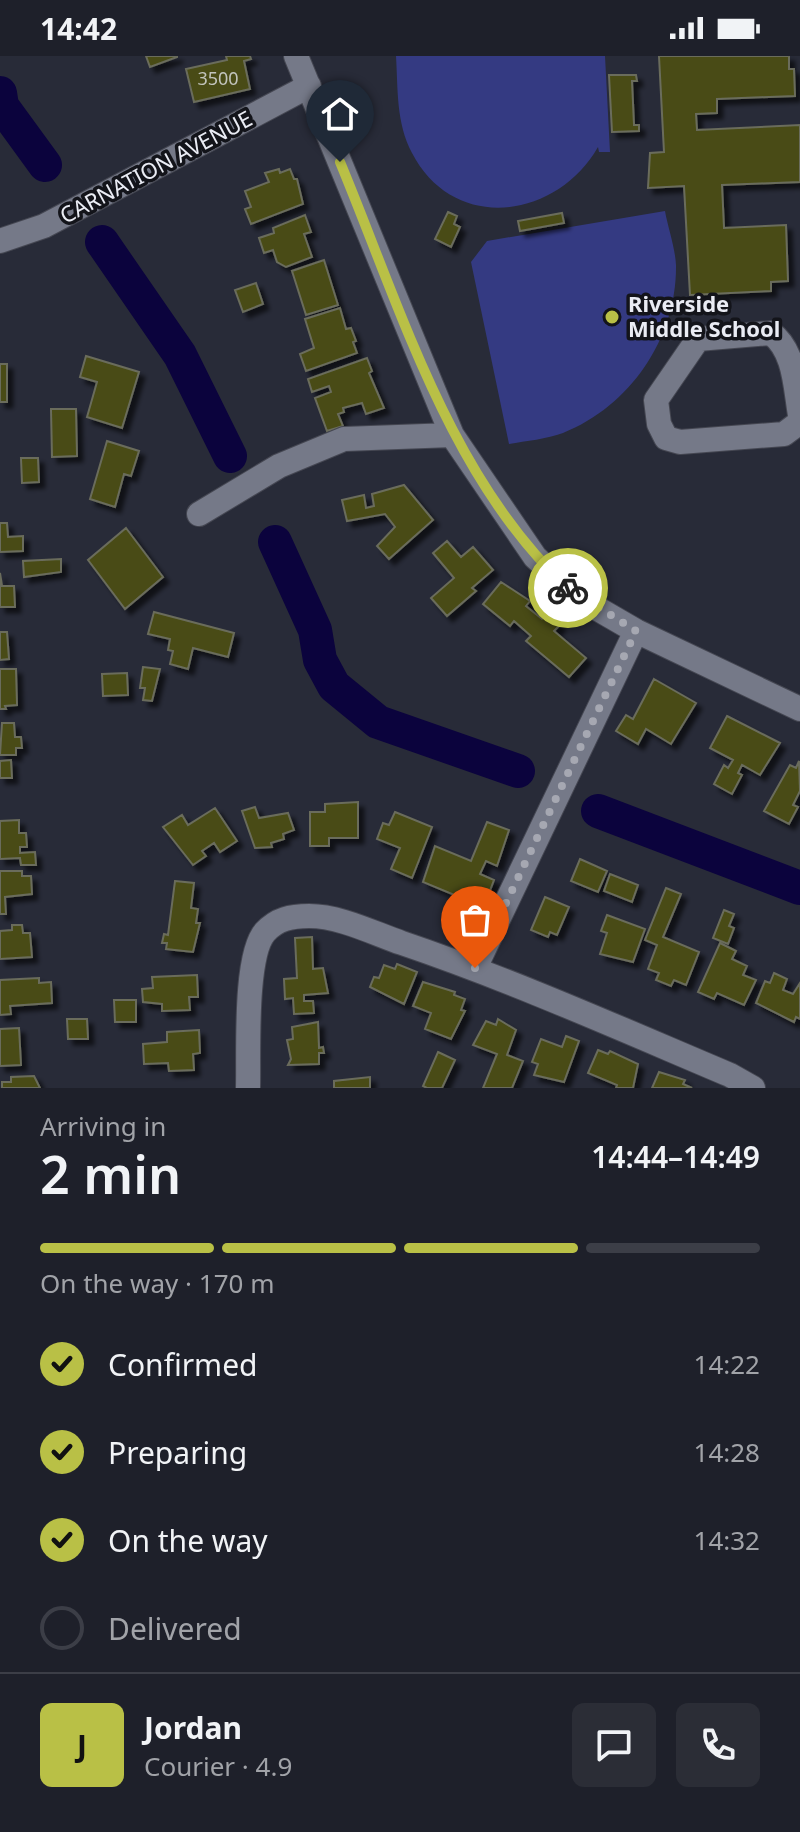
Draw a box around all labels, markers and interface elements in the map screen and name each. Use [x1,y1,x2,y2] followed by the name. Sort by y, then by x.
[40,8,117,49] text: 14:42
[197,66,239,90] house number: 3500
[306,80,374,162] pin
[318,92,362,136] icon: home
[54,103,257,230] street label: CARNATION AVENUE
[628,288,780,343] place label: Riverside Middle School
[603,308,621,326] marker: Riverside Middle School
[528,548,608,628] courier
[546,566,590,610] icon: bike
[441,886,509,968] pin
[453,898,497,942] icon: bag
[40,1108,166,1144] text: Arriving in
[591,1136,760,1177] text: 14:44–14:49
[40,1138,181,1209] text: 2 min
[40,1265,274,1301] text: On the way · 170 m
[40,1342,84,1386] icon: check
[108,1344,258,1385] text: Confirmed
[694,1346,760,1382] text: 14:22
[40,1430,84,1474] icon: check
[108,1432,247,1473] text: Preparing
[694,1434,760,1470] text: 14:28
[40,1518,84,1562] icon: check
[108,1520,268,1561] text: On the way
[694,1522,760,1558] text: 14:32
[108,1608,242,1649] text: Delivered
[572,1703,656,1787] button: chat
[676,1703,760,1787] button: phone
[144,1707,242,1748] text: Jordan
[77,1725,87,1766] text: J
[144,1748,292,1784] text: Courier · 4.9

